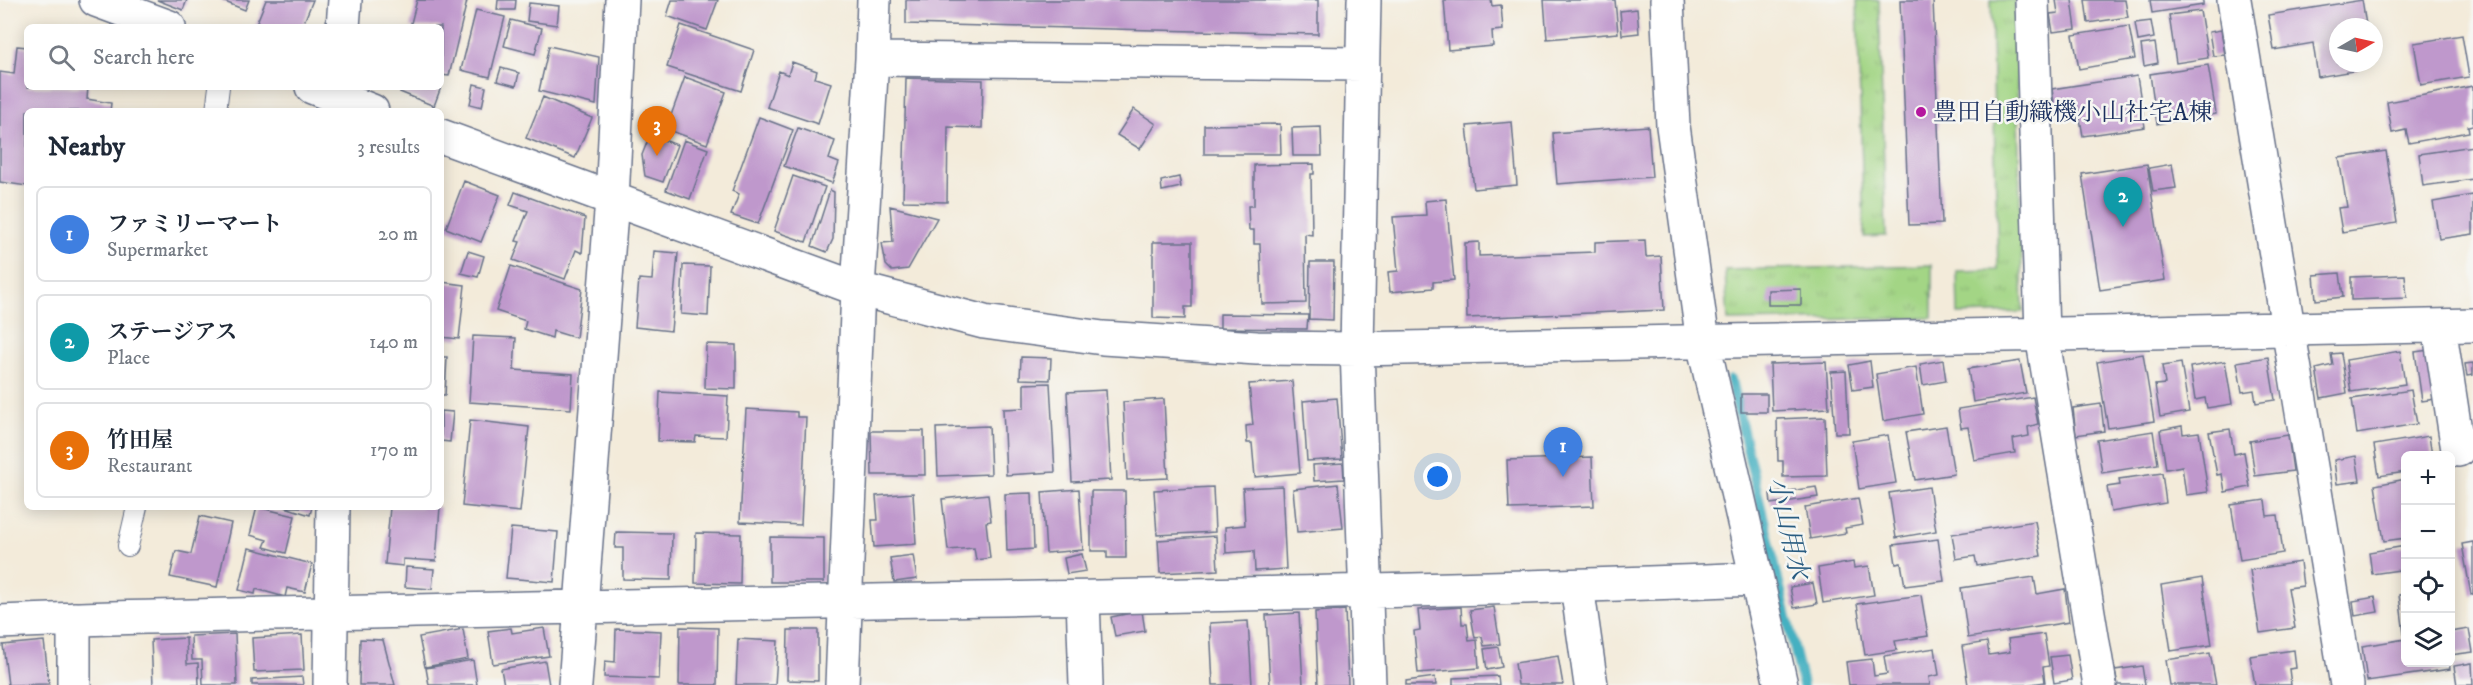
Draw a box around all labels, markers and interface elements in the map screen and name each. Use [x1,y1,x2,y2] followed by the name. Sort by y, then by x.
[2329,18,2383,72] north arrow
[24,24,444,90] search box
[45,41,78,74] icon: search
[93,44,195,71] text: Search here
[1933,98,2212,128] place label: 豊田自動織機小山社宅A棟
[1914,105,1928,119] marker: 豊田自動織機小山社宅A棟
[638,106,676,156] pin: 3
[48,131,125,164] text: Nearby
[357,135,420,160] text: 3 results
[2104,178,2142,227] pin: 2
[107,211,283,238] text: ファミリーマート
[66,222,73,247] text: 1
[378,222,418,247] text: 20 m
[107,238,208,263] text: Supermarket
[107,319,237,346] text: ステージアス
[65,330,74,355] text: 2
[369,330,418,355] text: 140 m
[107,346,150,371] text: Place
[107,427,173,454] text: 竹田屋
[1544,428,1582,477] pin: 1
[66,438,73,463] text: 3
[370,438,418,463] text: 170 m
[2401,451,2455,667] map controls
[2401,451,2455,505] button: +
[107,454,192,479] text: Restaurant
[1423,462,1452,491] your location
[1760,474,1816,586] water label: 小山用水
[2401,505,2455,559] button: −
[2401,559,2455,613] button: locate
[2401,613,2455,667] button: layers

